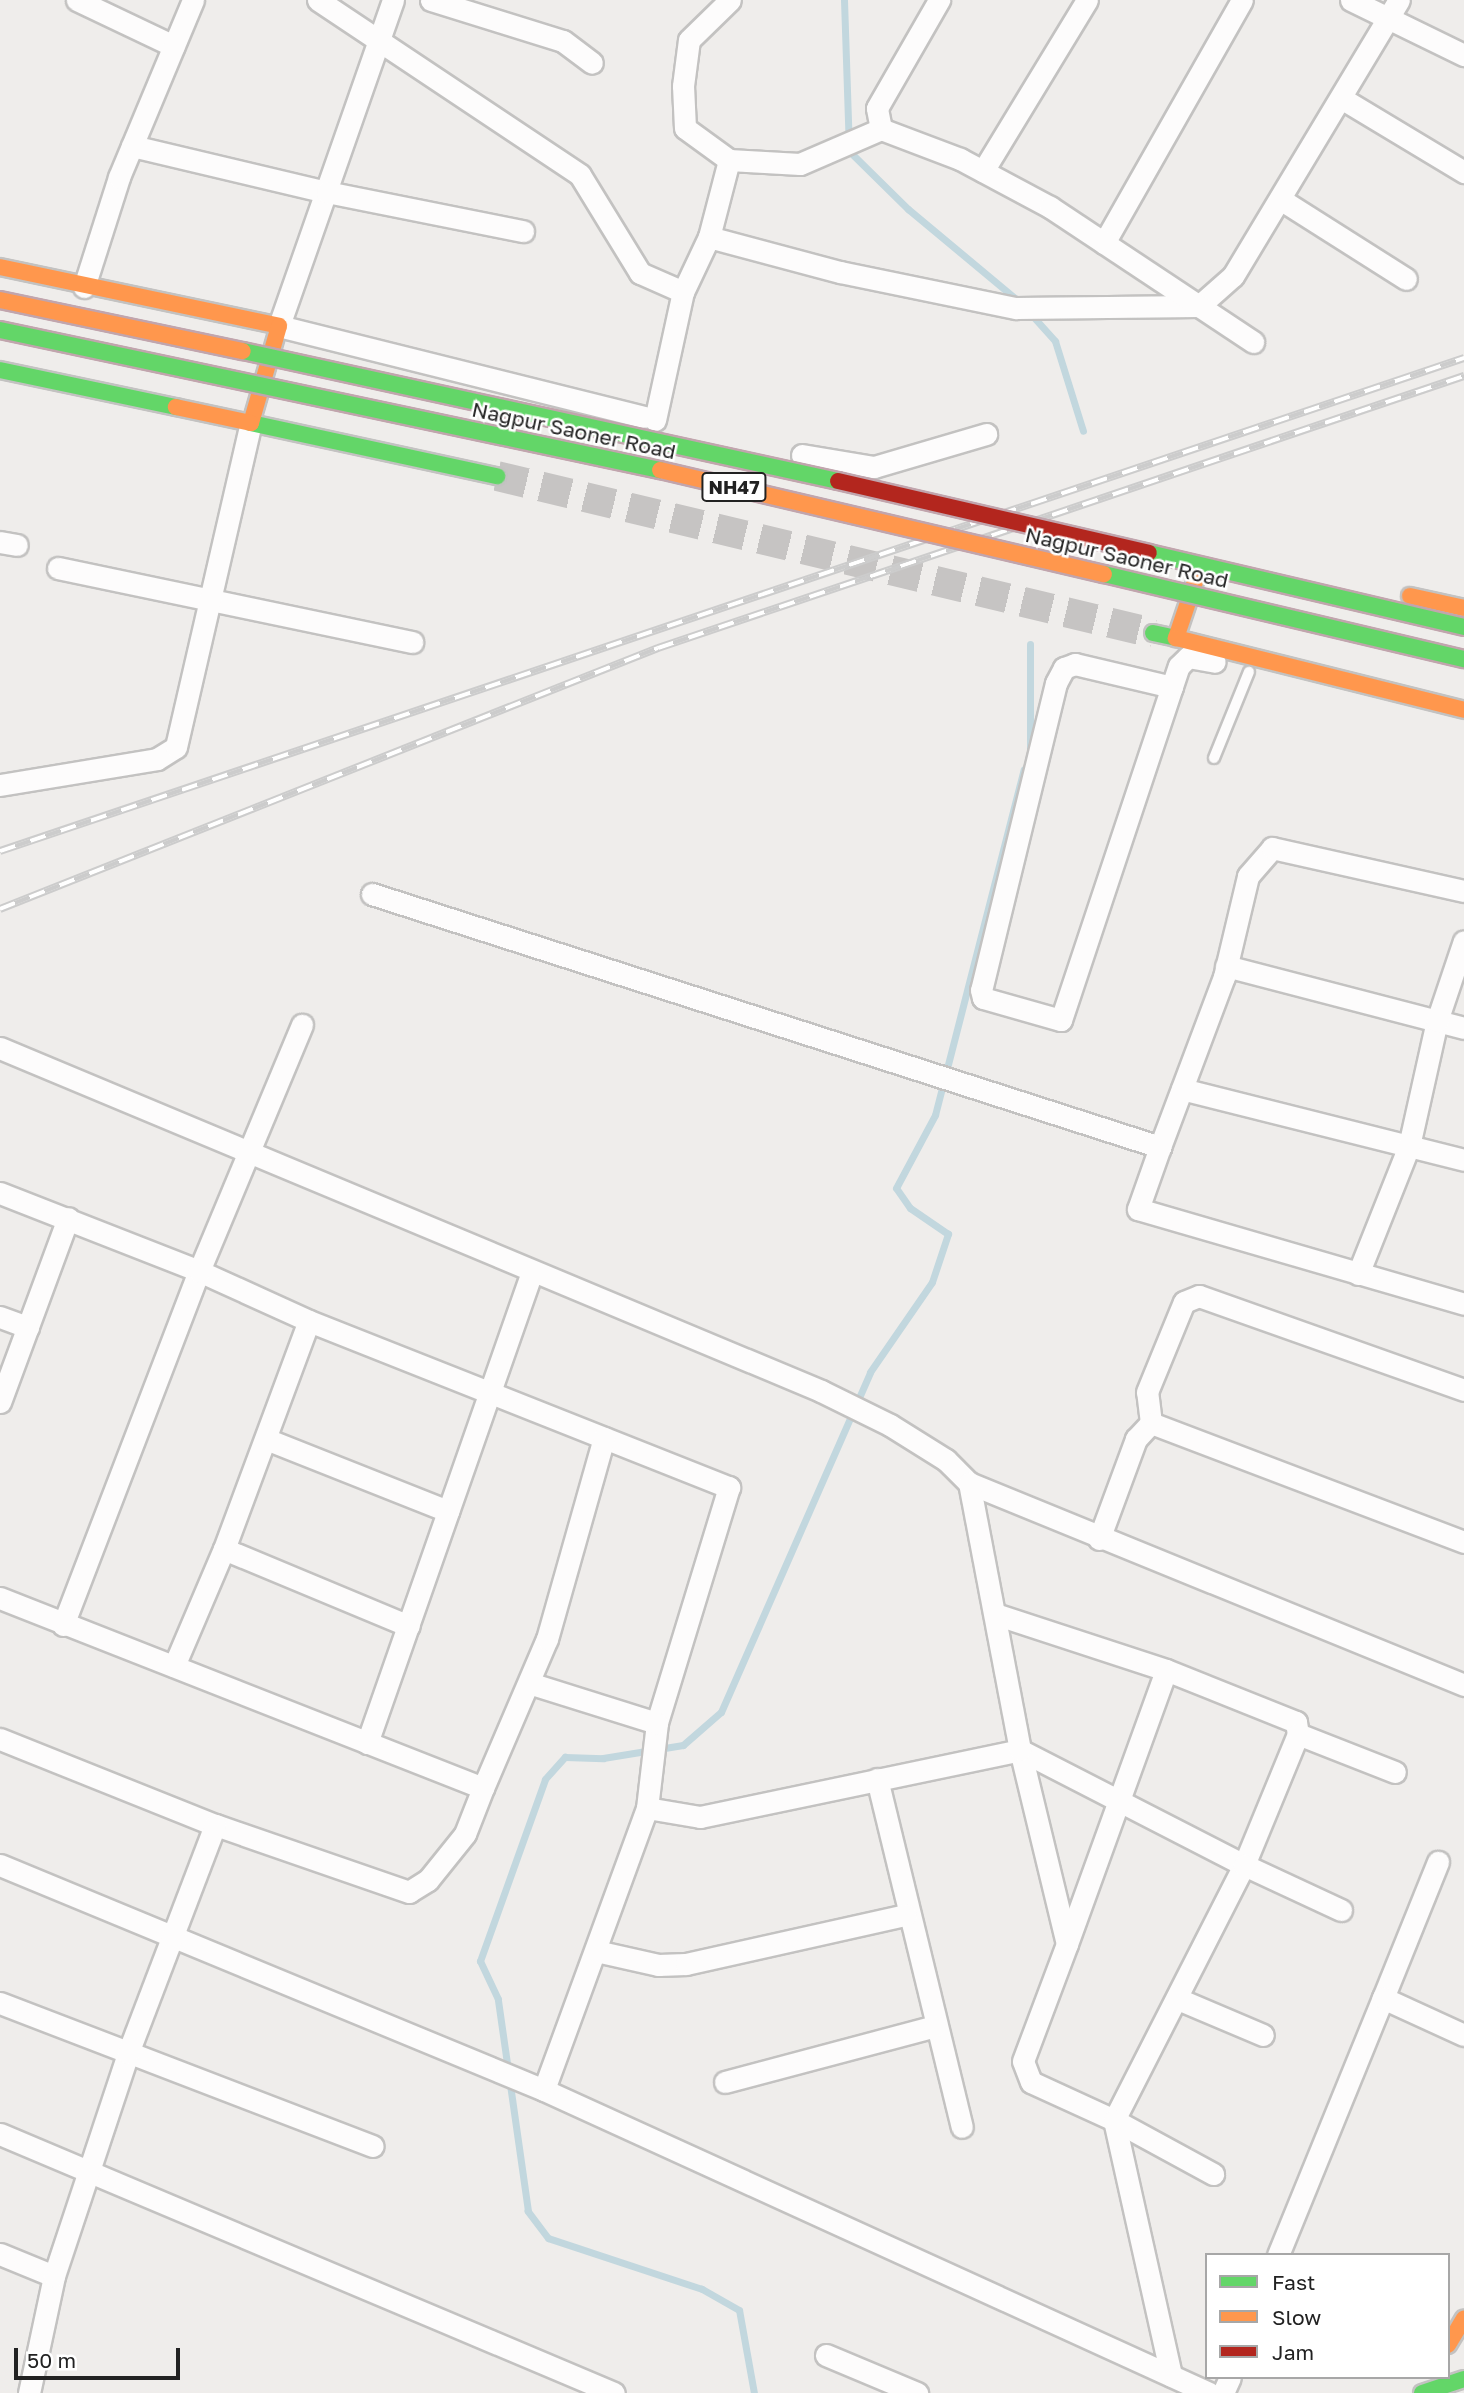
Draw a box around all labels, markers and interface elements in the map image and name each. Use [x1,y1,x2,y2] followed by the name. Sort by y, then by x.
[470,396,678,464] street label: Nagpur Saoner Road
[701,472,767,502] road number: NH47
[1023,521,1231,593] street label: Nagpur Saoner Road
[1205,2253,1450,2379] legend
[1272,2269,1315,2295] text: Fast
[1272,2304,1321,2330] text: Slow
[18,2334,184,2378] scale bar
[1272,2339,1314,2365] text: Jam
[27,2347,76,2373] text: 50 m

